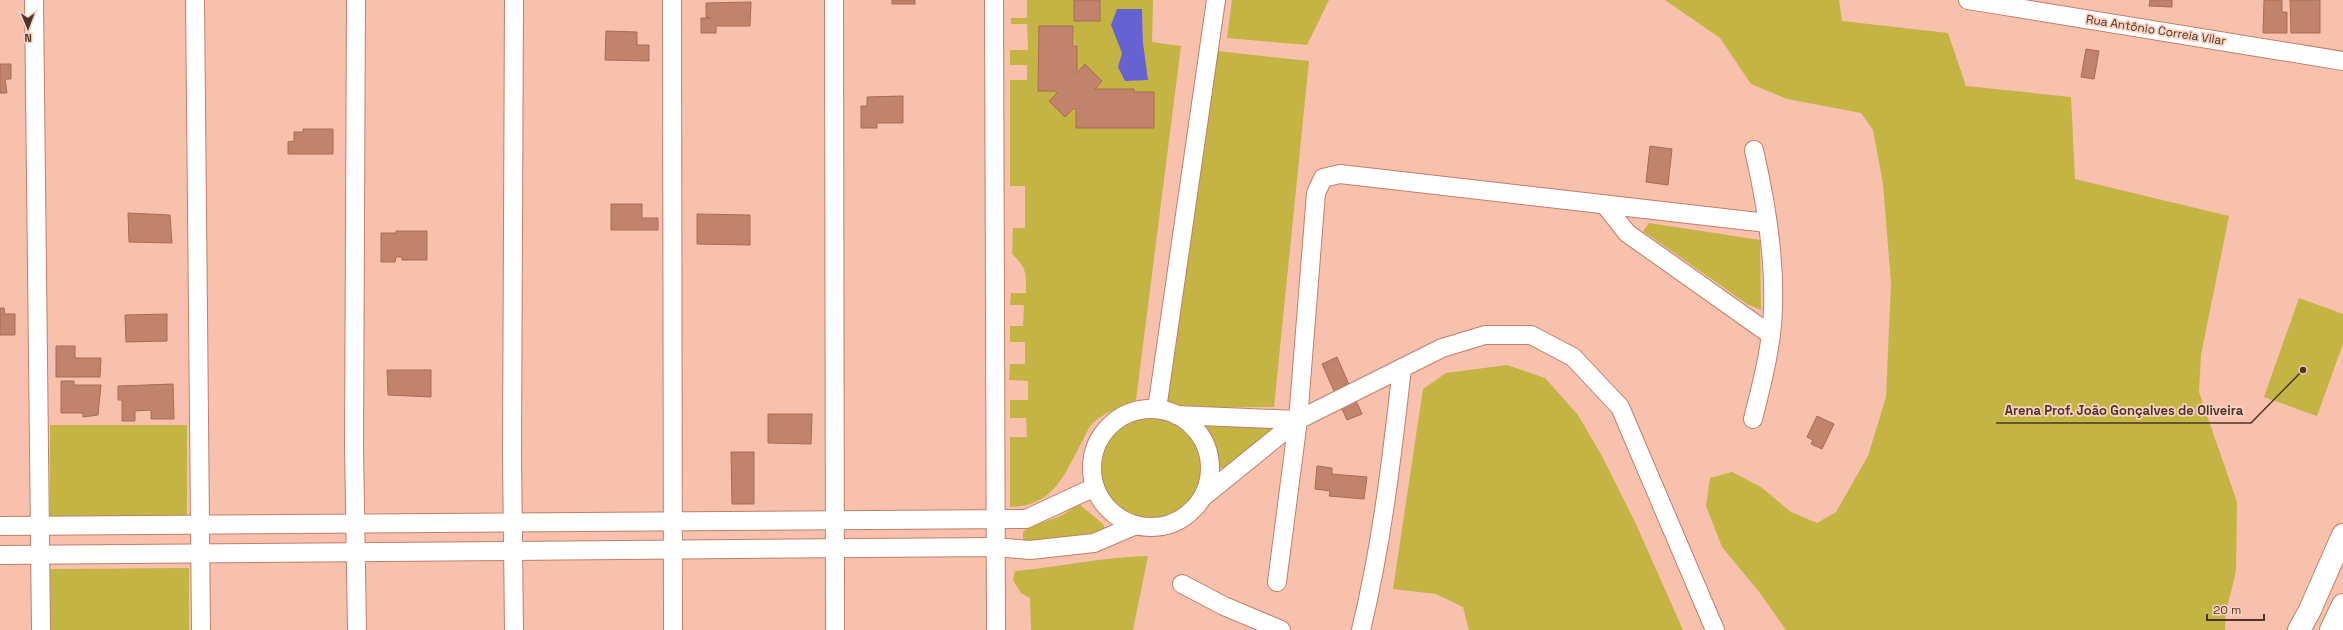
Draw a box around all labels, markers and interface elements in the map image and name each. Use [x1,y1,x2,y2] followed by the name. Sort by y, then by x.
[8,8,48,48] north arrow
[2085,11,2228,49] street label: Rua Antônio Correia Vilar
[24,31,32,45] text: N
[1996,398,2251,423] callout: Arena Prof. João Gonçalves de Oliveira
[2005,402,2244,419] text: Arena Prof. João Gonçalves de Oliveira
[2207,596,2264,622] scale bar
[2213,602,2241,618] text: 20 m

